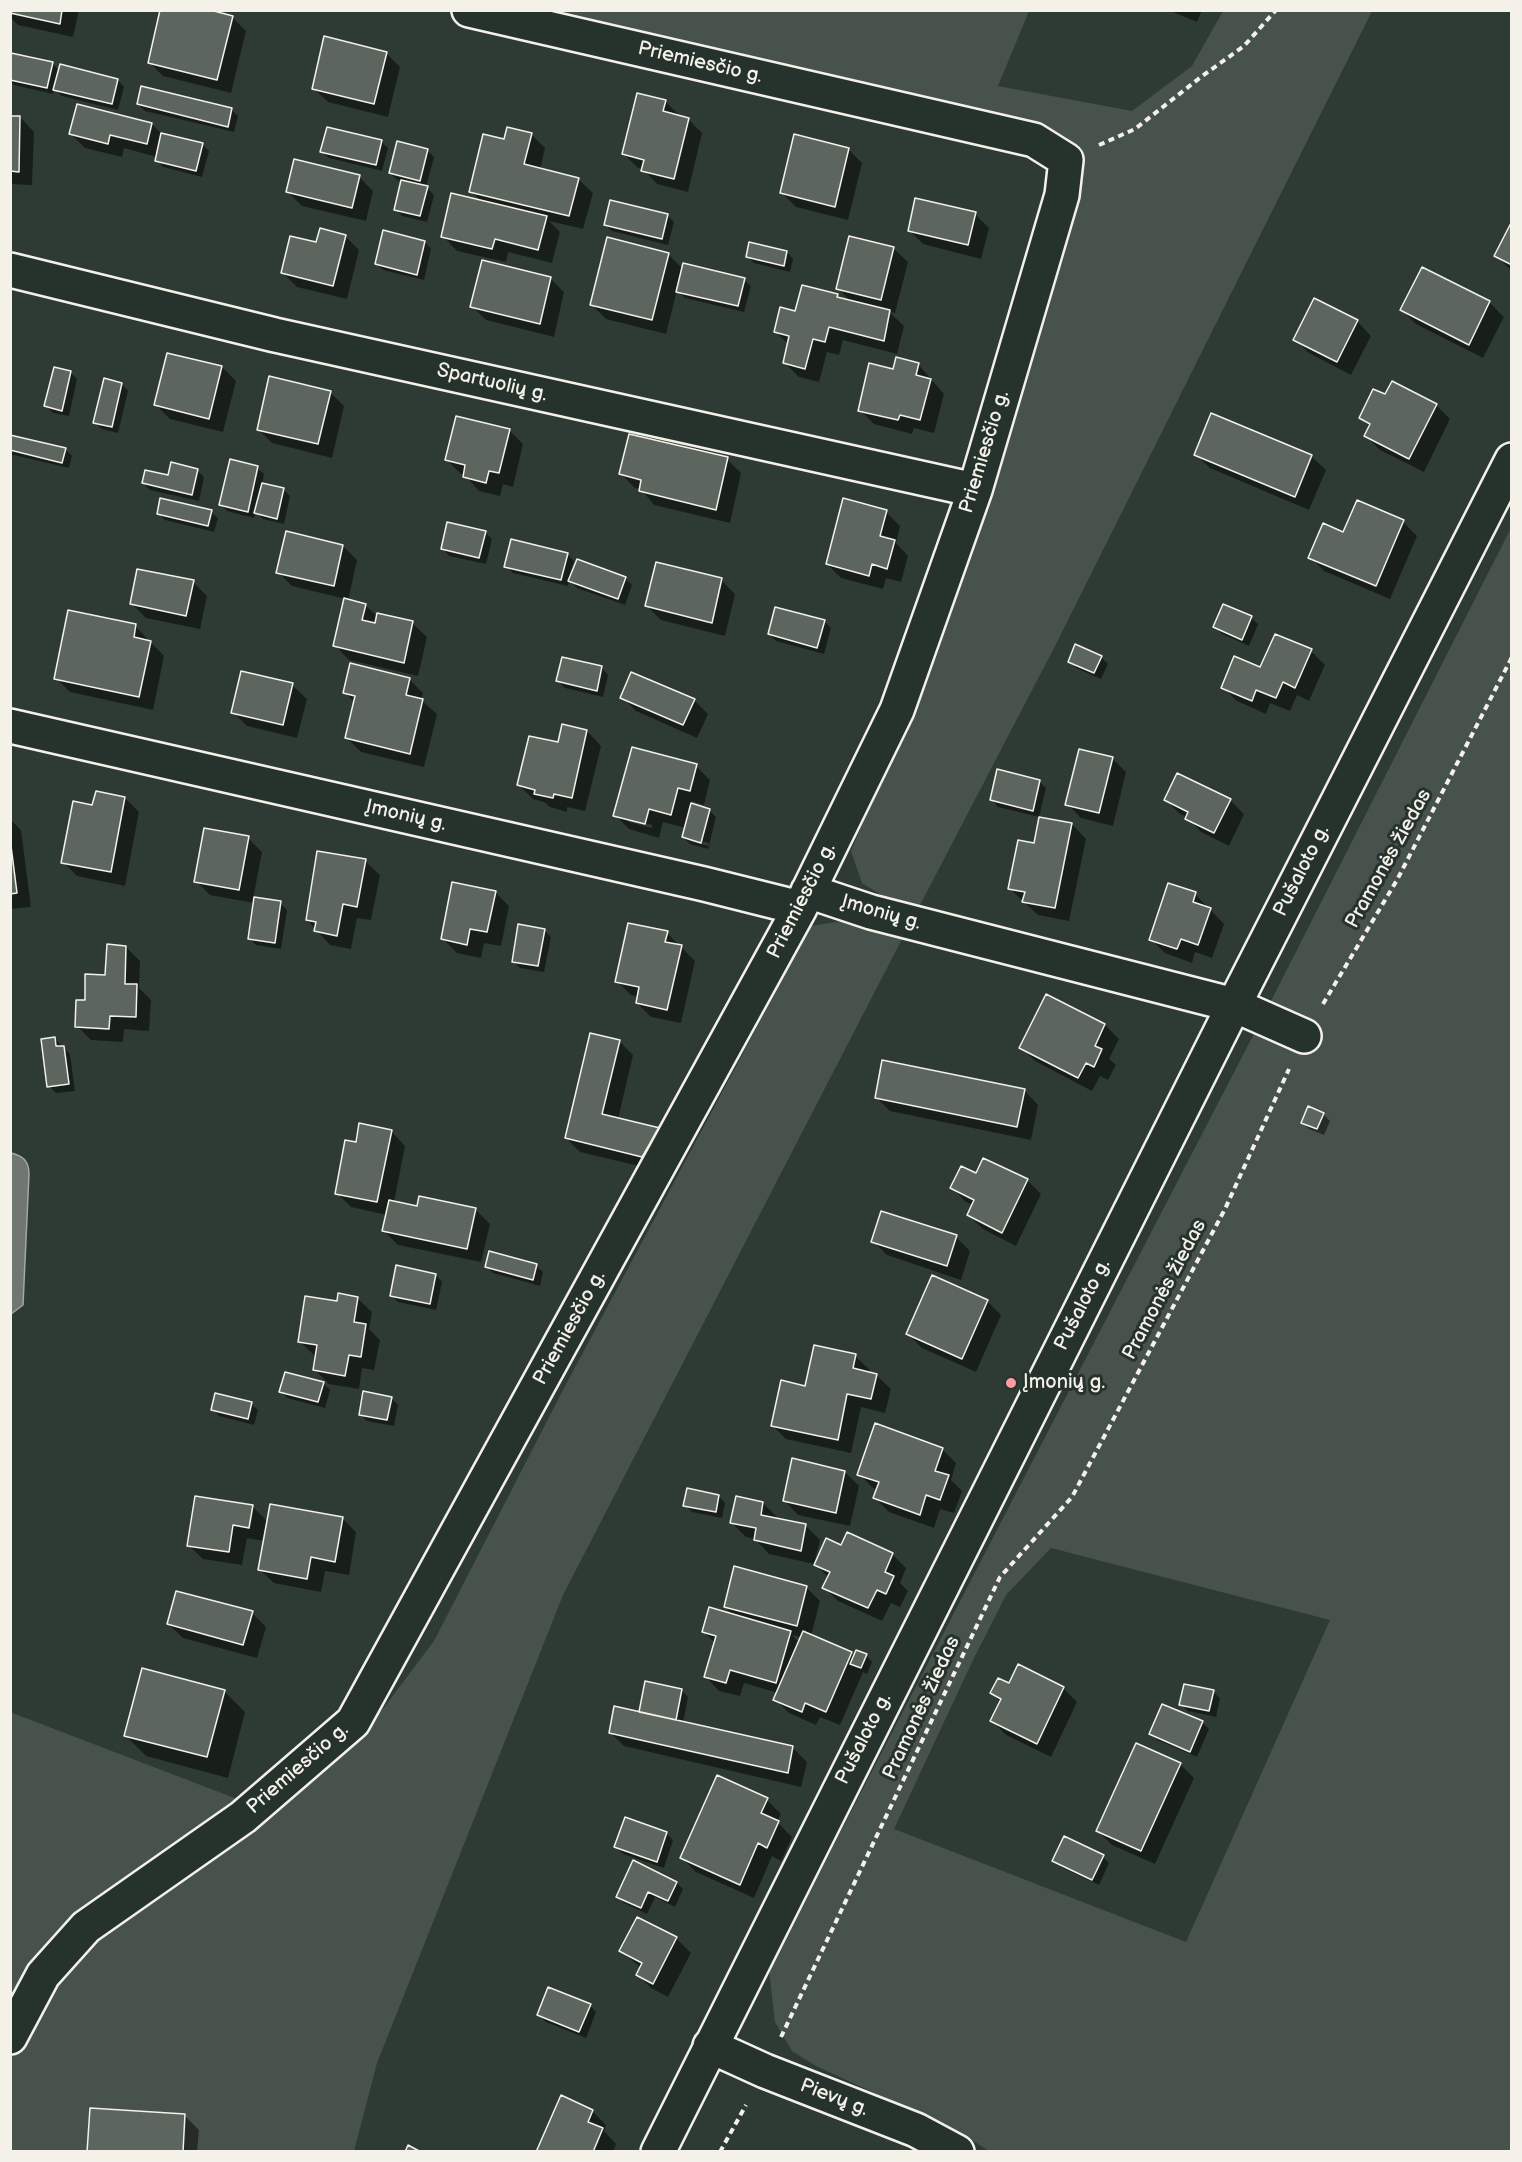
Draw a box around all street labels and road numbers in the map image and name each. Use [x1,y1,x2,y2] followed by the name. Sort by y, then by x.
[635,37,765,89] street label: Priemiesčio g.
[434,359,550,407] street label: Spartuolių g.
[955,388,1015,516] street label: Priemiesčio g.
[1341,785,1437,933] street label: Pramonės žiedas
[363,795,449,837] street label: Įmonių g.
[1269,821,1335,921] street label: Pušaloto g.
[762,839,842,963] street label: Priemiesčio g.
[838,890,924,936] street label: Įmonių g.
[1118,1216,1212,1364] street label: Pramonės žiedas
[1050,1255,1116,1355] street label: Pušaloto g.
[529,1267,611,1389] street label: Priemiesčio g.
[878,1633,966,1783] street label: Pramonės žiedas
[831,1689,897,1789] street label: Pušaloto g.
[242,1718,354,1820] street label: Priemiesčio g.
[797,2074,871,2122] street label: Pievų g.

